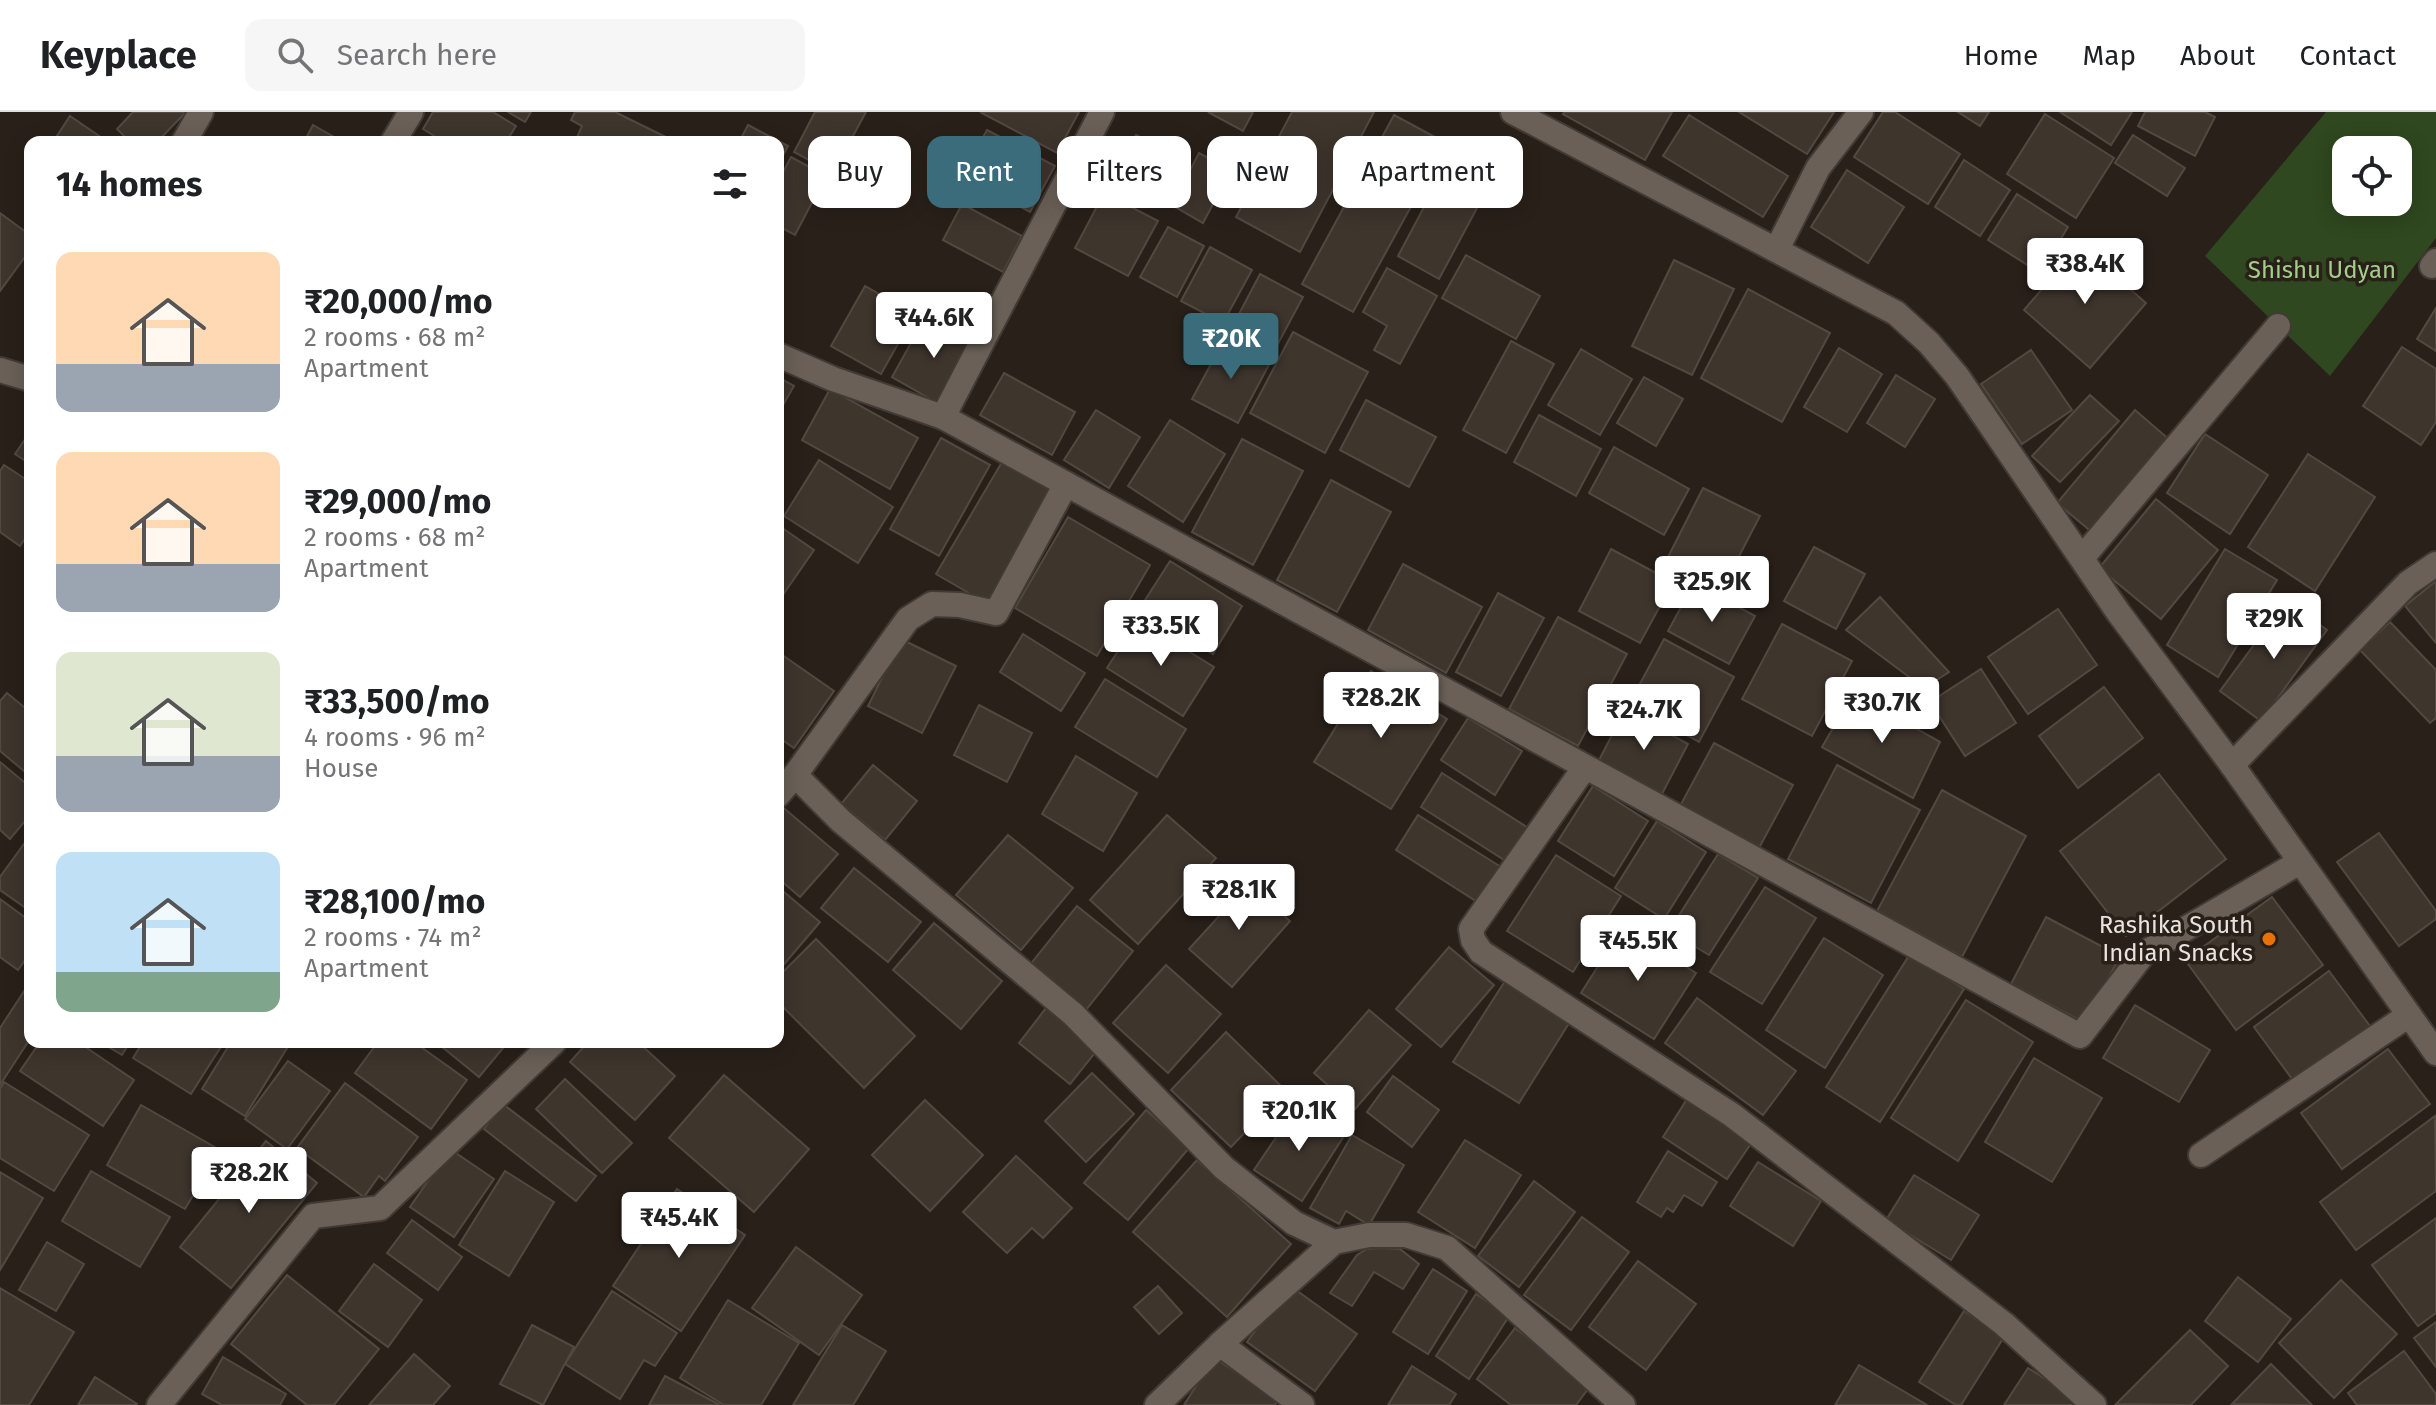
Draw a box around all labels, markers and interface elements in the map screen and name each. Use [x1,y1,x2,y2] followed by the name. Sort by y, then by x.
[245,19,805,91] search box
[40,32,197,78] text: Keyplace
[273,33,317,77] icon: search
[337,37,497,73] text: Search here
[1964,39,2038,72] text: Home
[2082,39,2136,72] text: Map
[2180,39,2255,72] text: About
[2299,39,2396,72] text: Contact
[808,136,911,208] chip: Buy
[927,136,1041,208] chip: Rent
[1057,136,1191,208] chip: Filters
[1207,136,1317,208] chip: New
[1333,136,1523,208] chip: Apartment
[2332,136,2412,216] map controls
[2332,136,2412,216] button: locate
[708,162,752,206] icon: filters
[56,164,202,205] text: 14 homes
[2020,238,2150,306] pin: ₹38.4K
[2045,248,2125,279] text: ₹38.4K
[2248,256,2396,284] park label: Shishu Udyan
[304,281,493,322] text: ₹20,000/mo
[120,284,216,380] icon: home
[869,292,999,360] pin: ₹44.6K
[894,302,974,333] text: ₹44.6K
[1184,313,1278,381] pin: ₹20K
[304,322,485,353] text: 2 rooms · 68 m²
[1201,323,1261,354] text: ₹20K
[304,353,429,384] text: Apartment
[304,481,491,522] text: ₹29,000/mo
[120,484,216,580] icon: home
[304,522,485,553] text: 2 rooms · 68 m²
[304,553,429,584] text: Apartment
[1647,556,1777,624] pin: ₹25.9K
[1673,566,1751,597] text: ₹25.9K
[2227,593,2321,661] pin: ₹29K
[1096,600,1226,668] pin: ₹33.5K
[2245,603,2303,634] text: ₹29K
[1122,610,1200,641] text: ₹33.5K
[1316,672,1446,740] pin: ₹28.2K
[1817,677,1947,745] pin: ₹30.7K
[304,681,490,722] text: ₹33,500/mo
[1342,682,1420,713] text: ₹28.2K
[120,684,216,780] icon: home
[1579,684,1709,752] pin: ₹24.7K
[1843,687,1921,718] text: ₹30.7K
[1606,694,1682,725] text: ₹24.7K
[304,722,486,753] text: 4 rooms · 96 m²
[304,753,378,784] text: House
[1174,864,1304,932] pin: ₹28.1K
[1202,874,1276,905] text: ₹28.1K
[304,881,485,922] text: ₹28,100/mo
[120,884,216,980] icon: home
[2099,911,2253,967] place label: Rashika South Indian Snacks
[1573,915,1703,983] pin: ₹45.5K
[304,922,482,953] text: 2 rooms · 74 m²
[1599,925,1677,956] text: ₹45.5K
[2260,930,2278,948] marker: Rashika South Indian Snacks
[304,953,429,984] text: Apartment
[1234,1085,1364,1153] pin: ₹20.1K
[1262,1095,1336,1126] text: ₹20.1K
[184,1147,314,1215] pin: ₹28.2K
[210,1157,288,1188] text: ₹28.2K
[614,1192,744,1260] pin: ₹45.4K
[640,1202,718,1233] text: ₹45.4K

